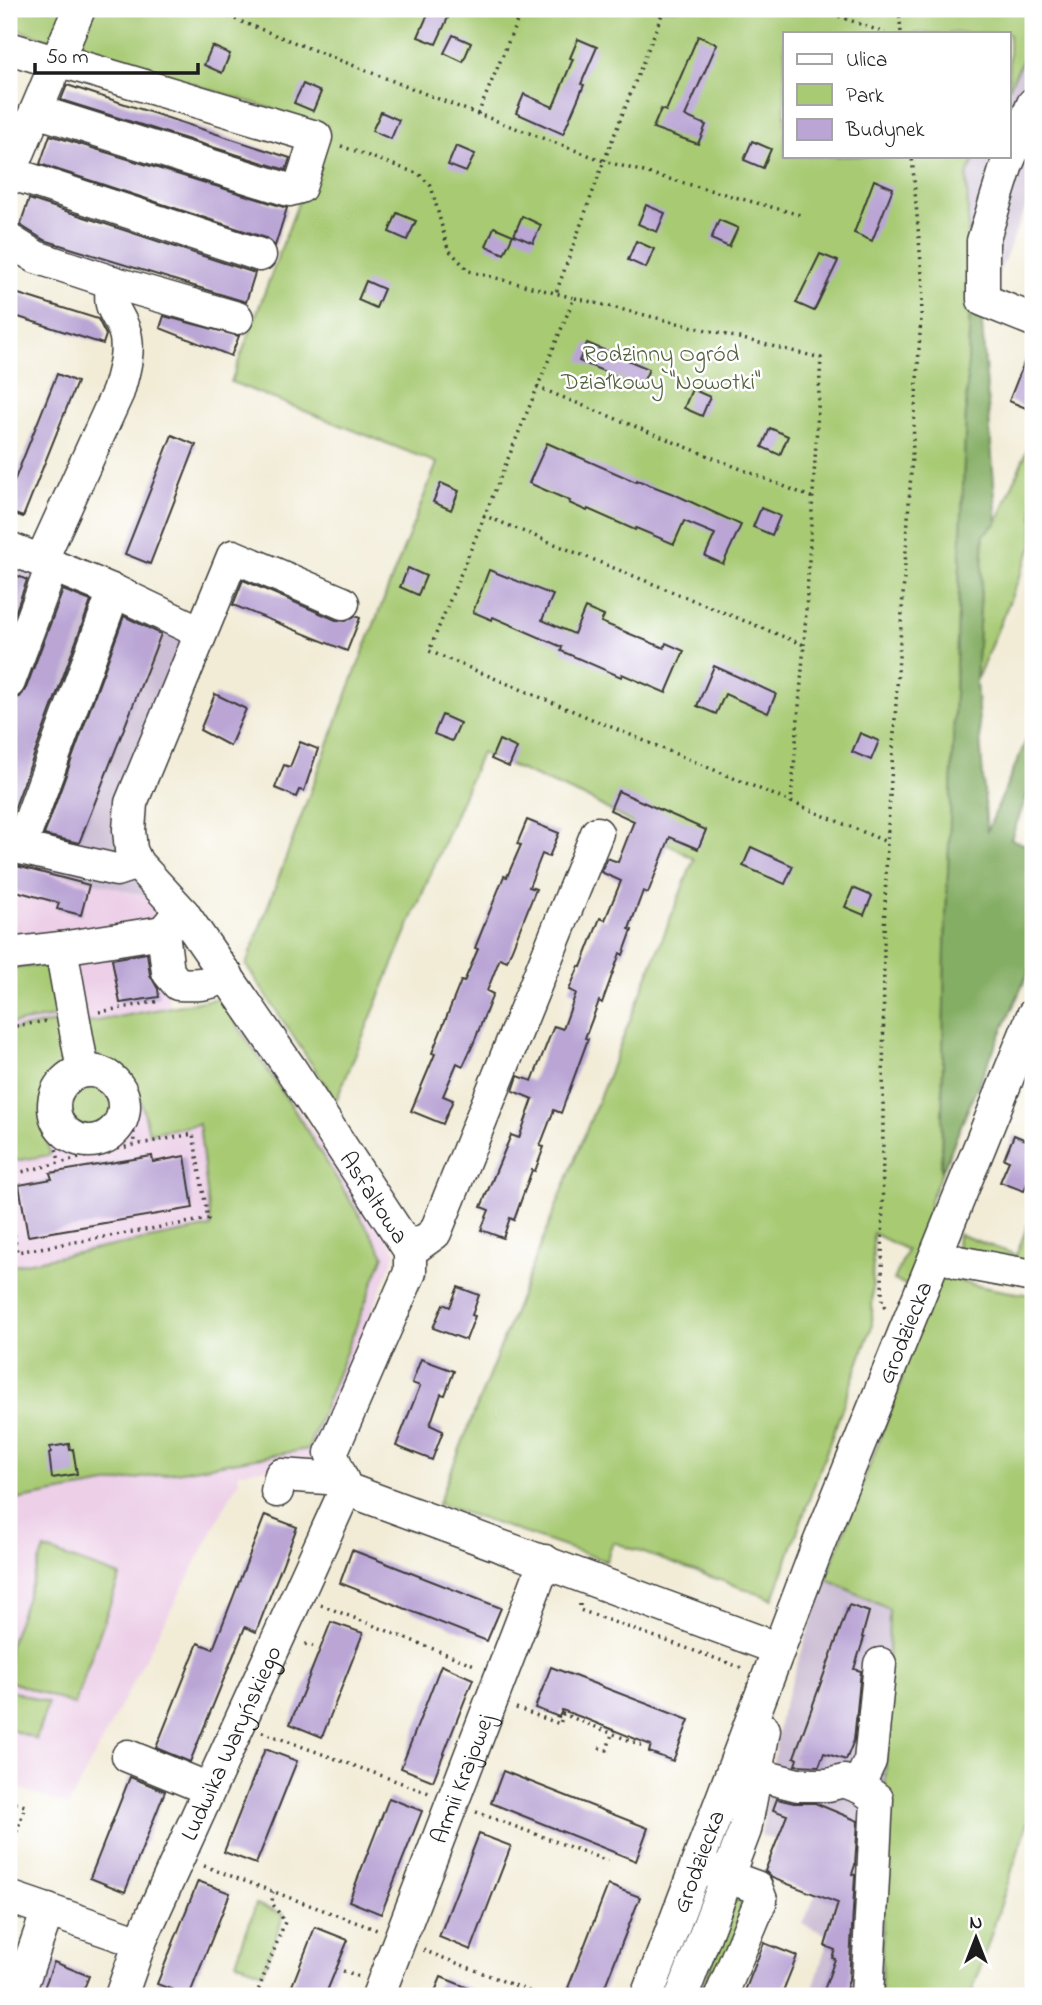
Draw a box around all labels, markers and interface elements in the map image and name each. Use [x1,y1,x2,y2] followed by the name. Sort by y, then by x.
[35,32,198,76] scale bar
[783,32,1010,158] legend
[46,43,89,73] text: 50 m
[846,46,887,76] text: Ulica
[846,82,885,112] text: Park
[845,116,925,148] text: Budynek
[560,338,761,402] park label: Rodzinny Ogród Działkowy "Nowotki"
[329,1145,416,1252] street label: Asfaltowa
[870,1277,943,1390] street label: Grodziecka
[173,1641,292,1847] street label: Ludwika Waryńskiego
[423,1708,505,1849] street label: Armii Krajowej
[665,1806,736,1919] street label: Grodziecka
[940,1904,1010,1974] north arrow
[970,1910,983,1937] text: N

